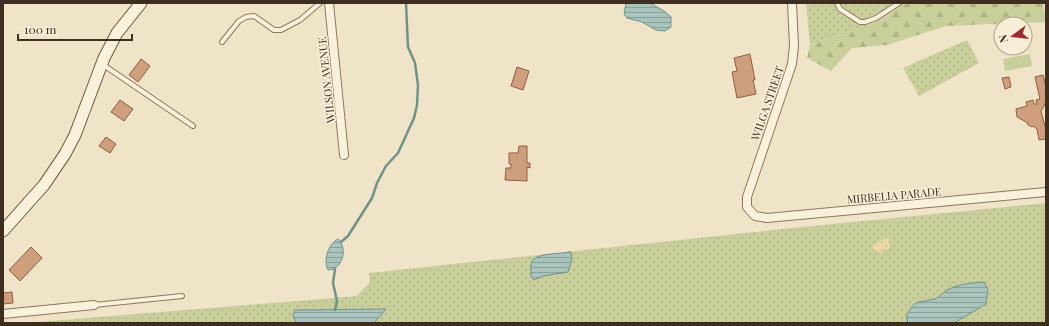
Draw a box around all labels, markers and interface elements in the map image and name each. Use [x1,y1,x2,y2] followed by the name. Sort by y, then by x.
[18,16,132,42] scale bar
[993,16,1033,56] north arrow
[24,21,57,37] text: 100 m
[995,33,1011,44] text: N
[314,36,338,125] street label: WILSON AVENUE
[747,64,787,143] street label: WILGA STREET
[846,183,942,207] street label: MIRBELIA PARADE

